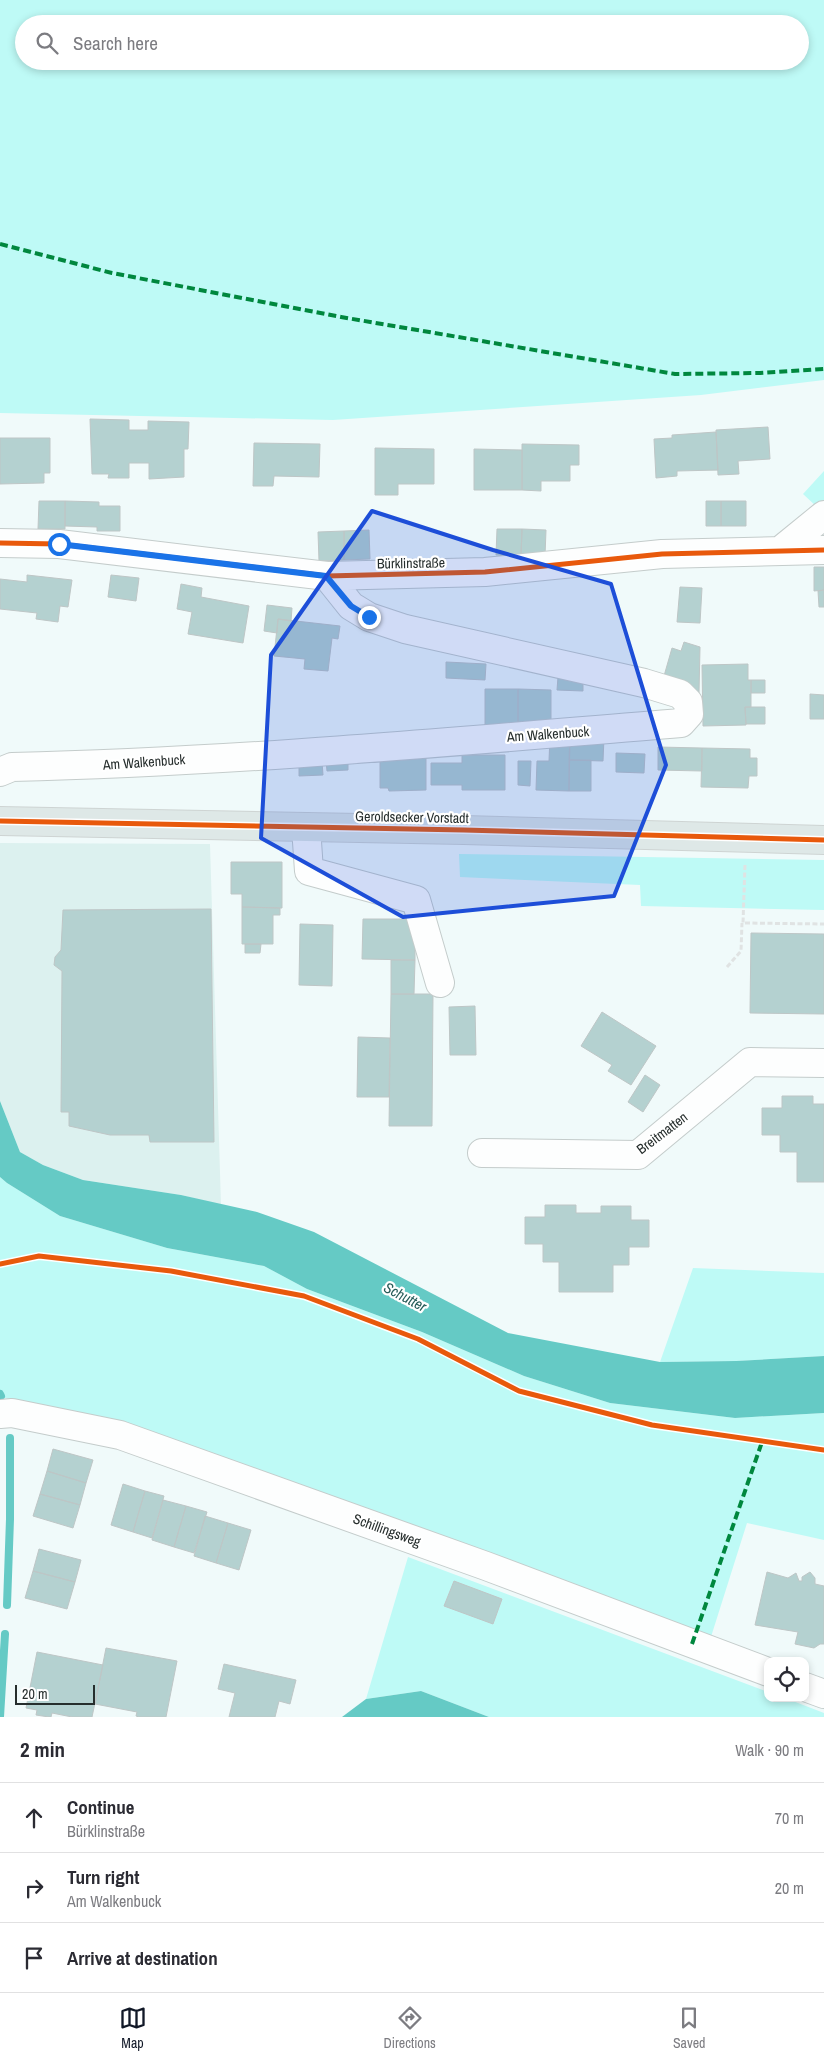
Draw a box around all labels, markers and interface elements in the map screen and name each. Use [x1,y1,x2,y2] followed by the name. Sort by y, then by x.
[15,15,809,70] search box
[33,29,61,57] icon: search
[73,30,158,56] text: Search here
[48,533,71,556] route start
[377,553,445,573] street label: Bürklinstraße
[358,606,381,629] route end
[505,722,590,746] street label: Am Walkenbuck
[101,750,186,774] street label: Am Walkenbuck
[355,807,469,827] street label: Geroldsecker Vorstadt
[633,1108,691,1158] street label: Breitmatten
[380,1277,431,1317] water label: Schutter
[351,1509,424,1551] street label: Schillingsweg
[764,1657,809,1702] map controls
[764,1657,809,1702] button: locate
[15,1682,95,1705] scale bar
[22,1685,48,1703] text: 20 m
[20,1735,65,1764] text: 2 min
[735,1739,804,1761] text: Walk · 90 m
[67,1794,135,1820] text: Continue
[20,1804,48,1832] icon: ahead
[775,1807,804,1829] text: 70 m
[67,1820,145,1842] text: Bürklinstraße
[67,1864,139,1890] text: Turn right
[20,1874,48,1902] icon: right
[775,1877,804,1899] text: 20 m
[67,1890,161,1912] text: Am Walkenbuck
[20,1944,48,1972] icon: arrive
[67,1945,218,1971] text: Arrive at destination
[119,2004,147,2052] tab: Map
[384,2004,436,2052] tab: Directions
[673,2004,705,2052] tab: Saved

